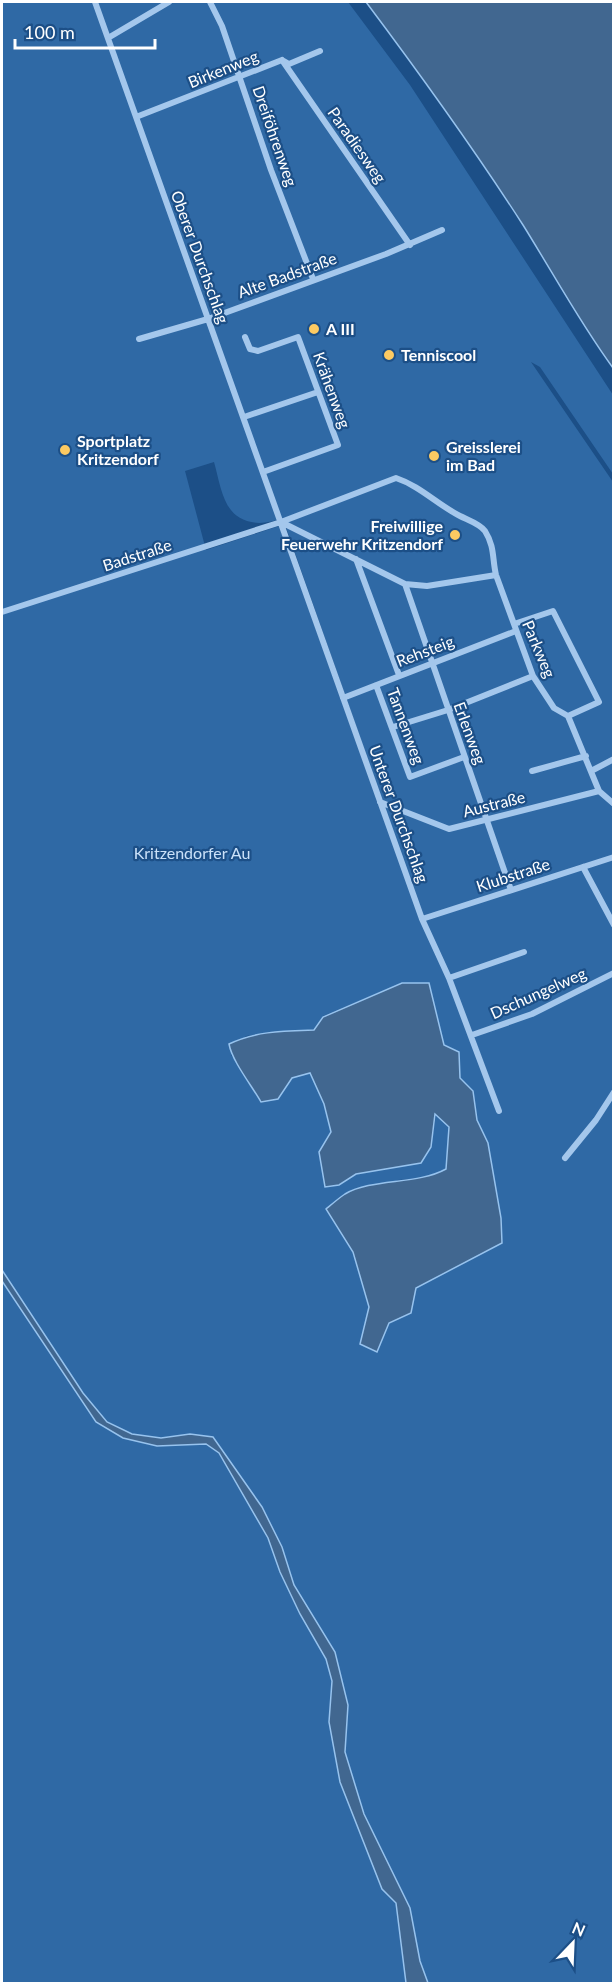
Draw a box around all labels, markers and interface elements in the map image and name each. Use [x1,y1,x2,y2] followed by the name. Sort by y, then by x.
[15,12,154,50] scale bar
[24,21,75,43] text: 100 m
[185,46,261,91] street label: Birkenweg
[249,83,302,189] street label: Dreiföhrenweg
[324,103,391,186] street label: Paradiesweg
[168,188,233,326] street label: Oberer Durchschlag
[235,248,339,301] street label: Alte Badstraße
[325,319,355,338] place label: A III
[307,322,321,336] marker: A III
[401,345,476,364] place label: Tenniscool
[382,348,396,362] marker: Tenniscool
[310,349,355,431] street label: Krähenweg
[77,431,159,468] place label: Sportplatz Kritzendorf
[446,437,521,474] place label: Greisslerei im Bad
[58,443,72,457] marker: Sportplatz Kritzendorf
[427,449,441,463] marker: Greisslerei im Bad
[281,516,443,553] place label: Freiwillige Feuerwehr Kritzendorf
[448,528,462,542] marker: Freiwillige Feuerwehr Kritzendorf
[100,534,174,575] street label: Badstraße
[519,617,560,680] street label: Parkweg
[393,631,456,670] street label: Rehsteig
[384,685,429,767] street label: Tannenweg
[450,699,491,767] street label: Erlenweg
[366,743,433,885] street label: Unterer Durchschlag
[461,787,527,820] street label: Austraße
[134,843,250,862] park label: Kritzendorfer Au
[474,854,552,895] street label: Klubstraße
[487,963,589,1022] street label: Dschungelweg
[543,1913,603,1973] north arrow
[570,1918,588,1940] text: N

